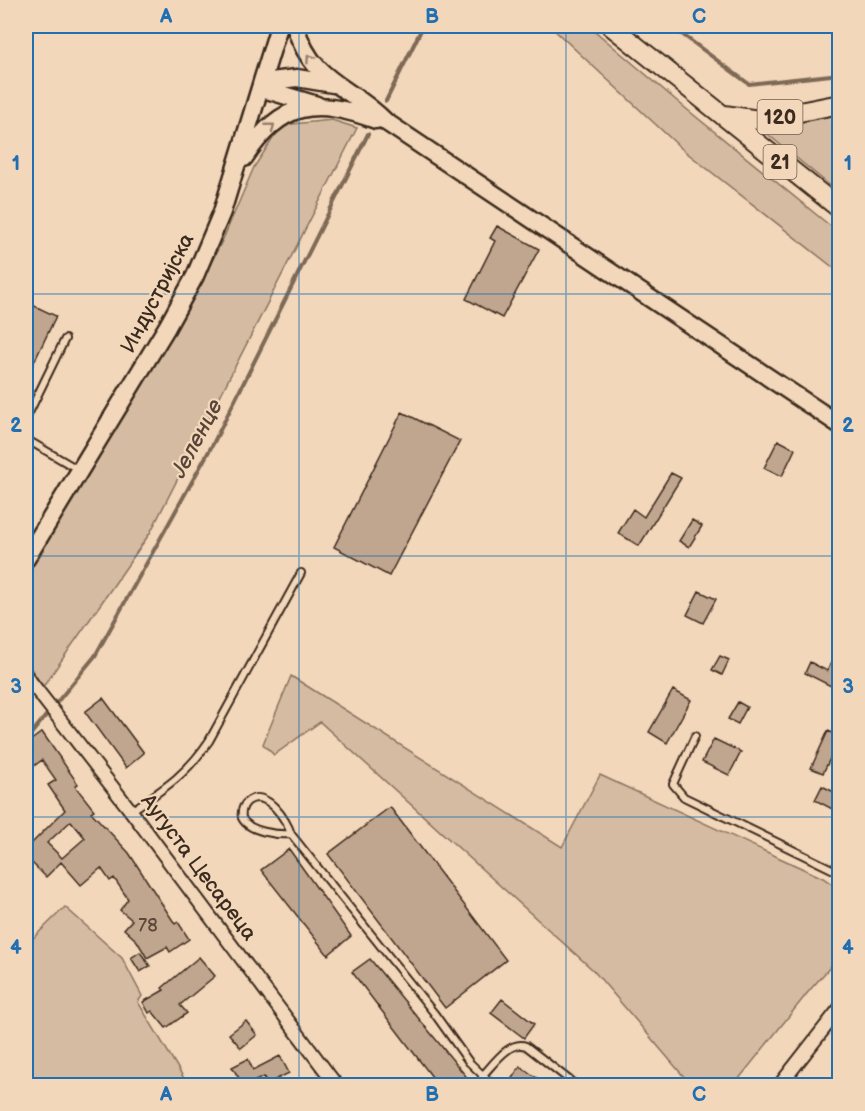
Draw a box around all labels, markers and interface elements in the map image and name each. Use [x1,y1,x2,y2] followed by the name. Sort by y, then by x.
[159,5,173,29] text: A
[425,5,439,29] text: B
[692,5,706,29] text: C
[306,53,317,64] one-way arrow
[758,100,802,134] road number: 120
[264,123,275,134] one-way arrow
[764,145,796,179] road number: 21
[12,152,20,176] text: 1
[844,152,852,176] text: 1
[115,229,200,357] street label: Индустријска
[165,394,230,483] water label: Јеленце
[10,414,22,438] text: 2
[842,414,854,438] text: 2
[10,675,22,699] text: 3
[842,675,854,699] text: 3
[135,788,262,946] street label: Аугуста Цесареца
[138,915,158,936] house number: 78
[10,936,22,960] text: 4
[842,936,854,960] text: 4
[159,1083,173,1107] text: A
[425,1083,439,1107] text: B
[692,1083,706,1107] text: C

